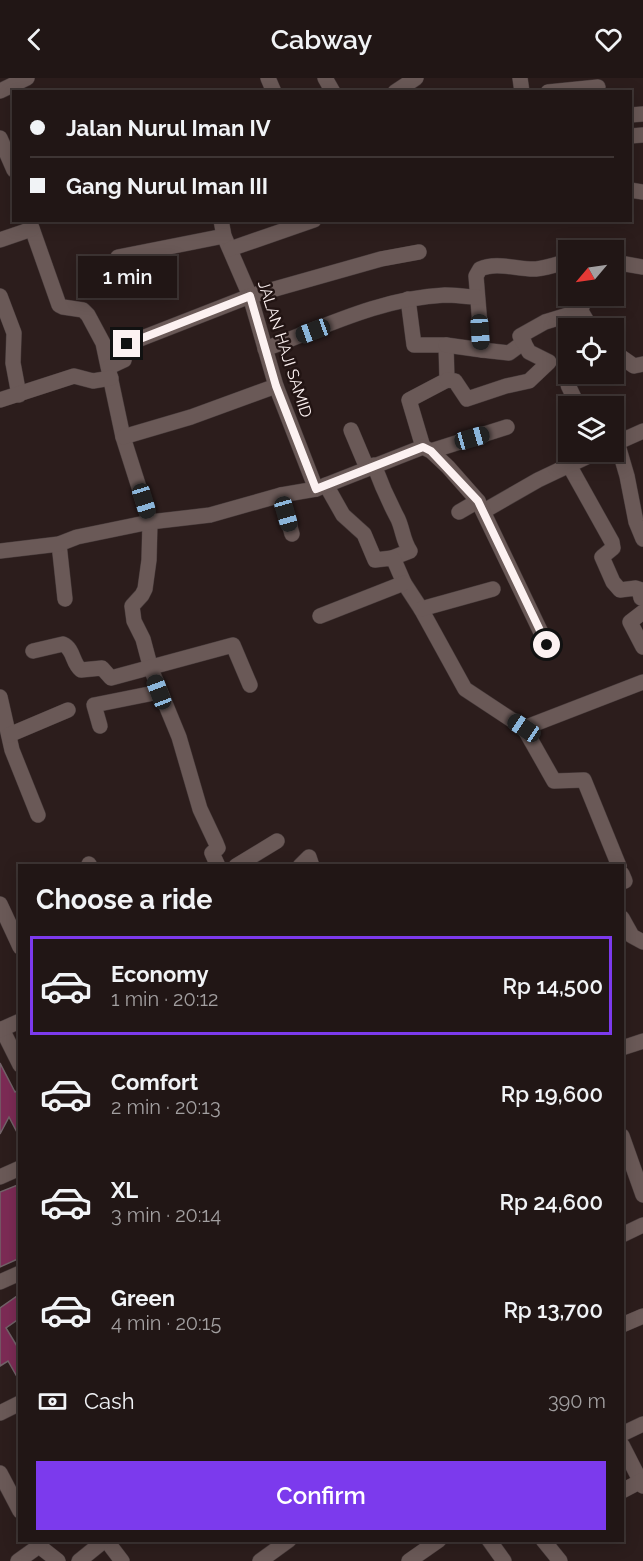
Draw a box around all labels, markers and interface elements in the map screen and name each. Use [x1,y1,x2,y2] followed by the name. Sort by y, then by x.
[18,23,51,56] icon: back
[592,23,625,56] icon: heart
[271,24,372,55] text: Cabway
[66,115,271,141] text: Jalan Nurul Iman IV
[66,173,268,199] text: Gang Nurul Iman III
[558,240,624,306] north arrow
[558,240,624,462] map controls
[78,257,176,299] callout: 1 min
[103,265,152,289] text: 1 min
[254,278,316,420] street label: JALAN HAJI SAMID
[470,313,490,351] car
[293,316,333,346] car
[558,318,624,384] button: locate
[113,330,140,357] route end
[558,396,624,462] button: layers
[452,424,492,452] car
[130,481,158,521] car
[272,494,300,534] car
[533,631,560,658] route start
[144,672,174,712] car
[504,710,544,746] car
[36,884,212,915] text: Choose a ride
[39,959,93,1013] icon: car
[111,961,209,987] text: Economy
[503,973,603,999] text: Rp 14,500
[111,987,218,1011] text: 1 min · 20:12
[39,1067,93,1121] icon: car
[111,1069,198,1095] text: Comfort
[501,1081,603,1107] text: Rp 19,600
[111,1095,221,1119] text: 2 min · 20:13
[39,1175,93,1229] icon: car
[111,1177,138,1203] text: XL
[500,1189,603,1215] text: Rp 24,600
[111,1203,221,1227] text: 3 min · 20:14
[39,1283,93,1337] icon: car
[111,1285,175,1311] text: Green
[503,1297,603,1323] text: Rp 13,700
[111,1311,221,1335] text: 4 min · 20:15
[36,1385,69,1418] icon: cash
[84,1388,135,1414] text: Cash
[548,1389,606,1413] text: 390 m
[36,1461,606,1530] button: Confirm

